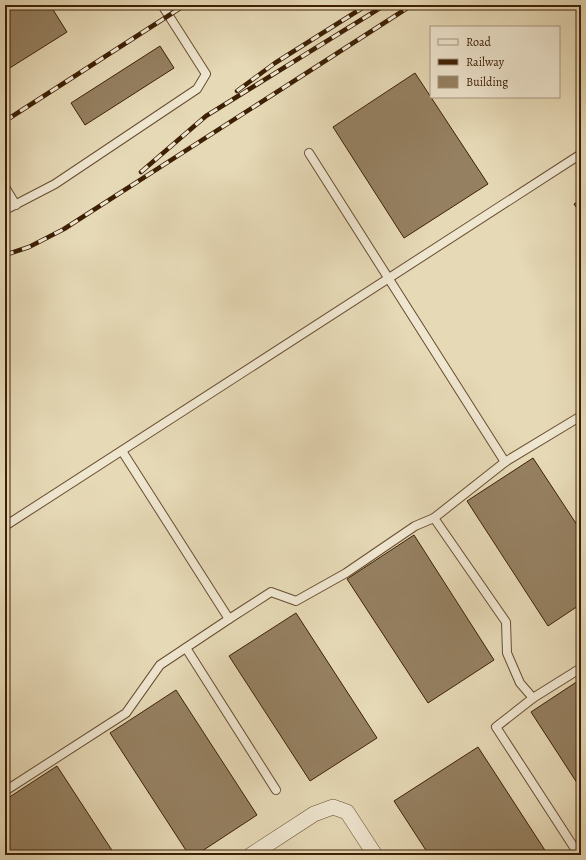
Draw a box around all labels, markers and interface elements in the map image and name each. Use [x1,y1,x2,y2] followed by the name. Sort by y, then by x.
[430,26,560,98] legend
[466,34,492,50] text: Road
[466,54,505,70] text: Railway
[466,74,508,90] text: Building

